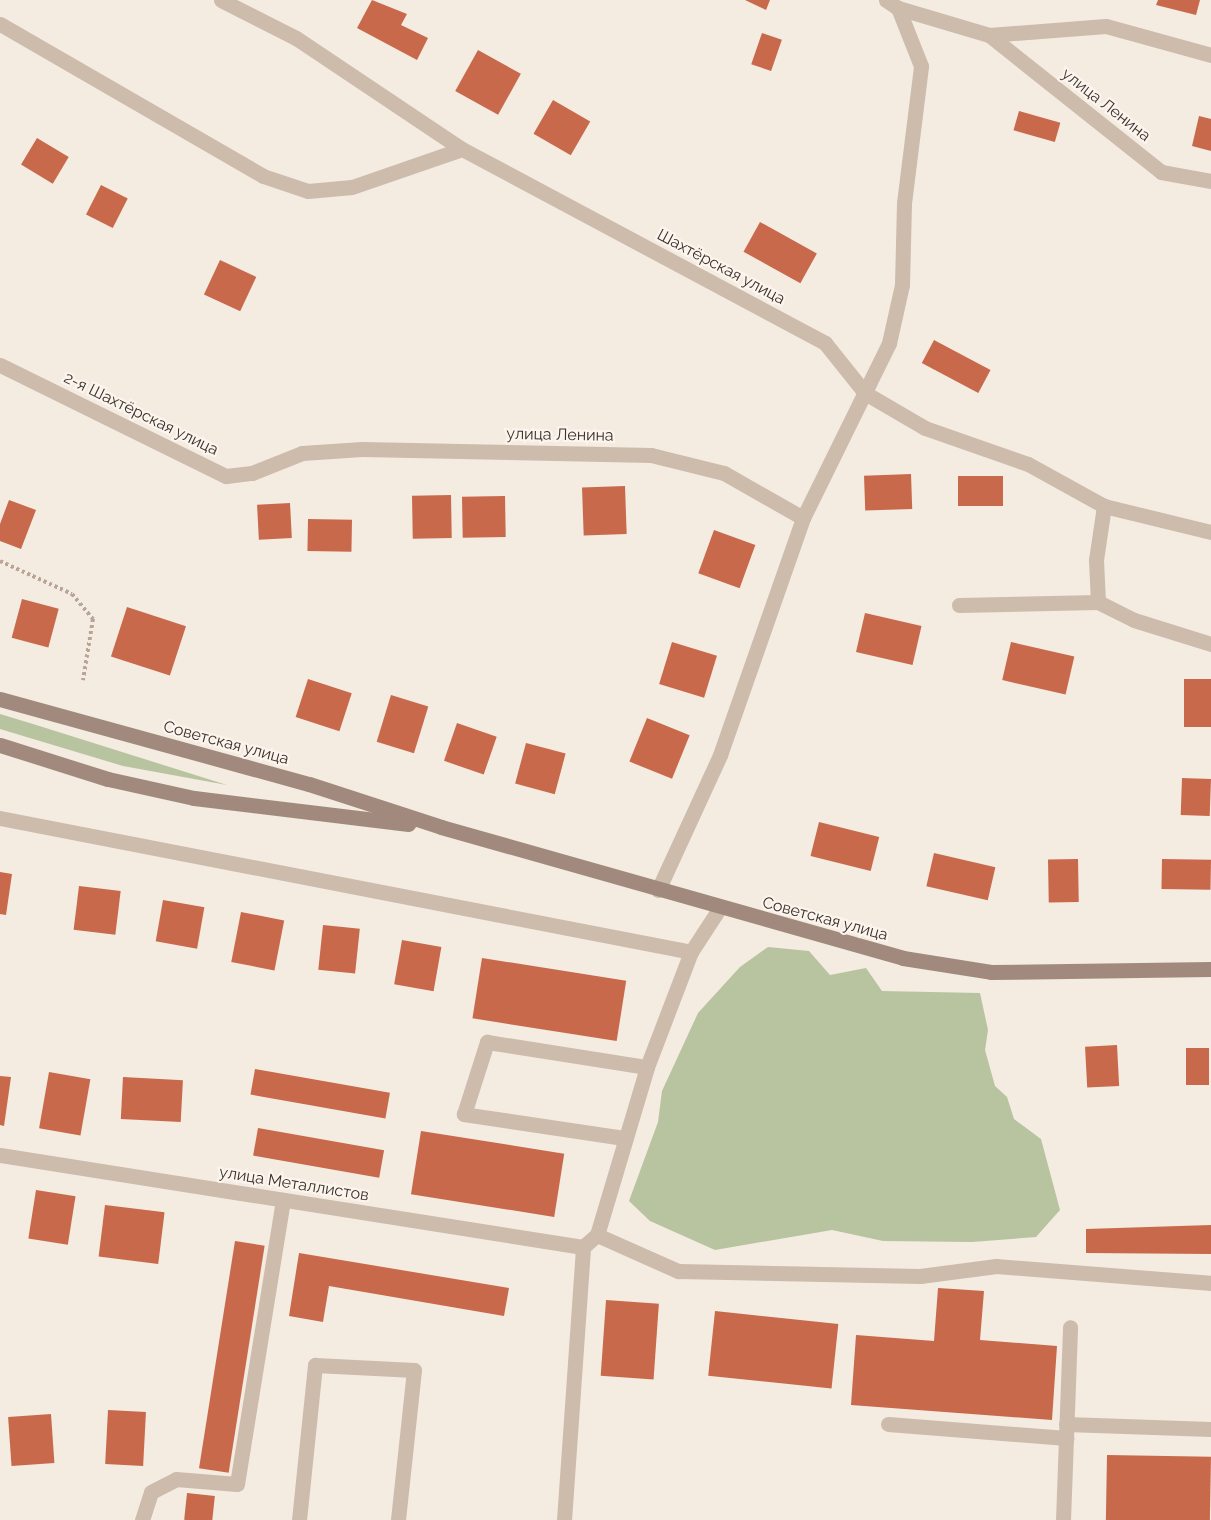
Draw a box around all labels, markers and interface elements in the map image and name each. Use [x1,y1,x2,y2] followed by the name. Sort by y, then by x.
[1058,64,1154,146] street label: улица Ленина
[654,225,788,309] street label: Шахтёрская улица
[61,368,221,460] street label: 2-я Шахтёрская улица
[506,424,614,446] street label: улица Ленина
[161,717,291,769] street label: Советская улица
[760,893,890,945] street label: Советская улица
[218,1163,370,1205] street label: улица Металлистов

